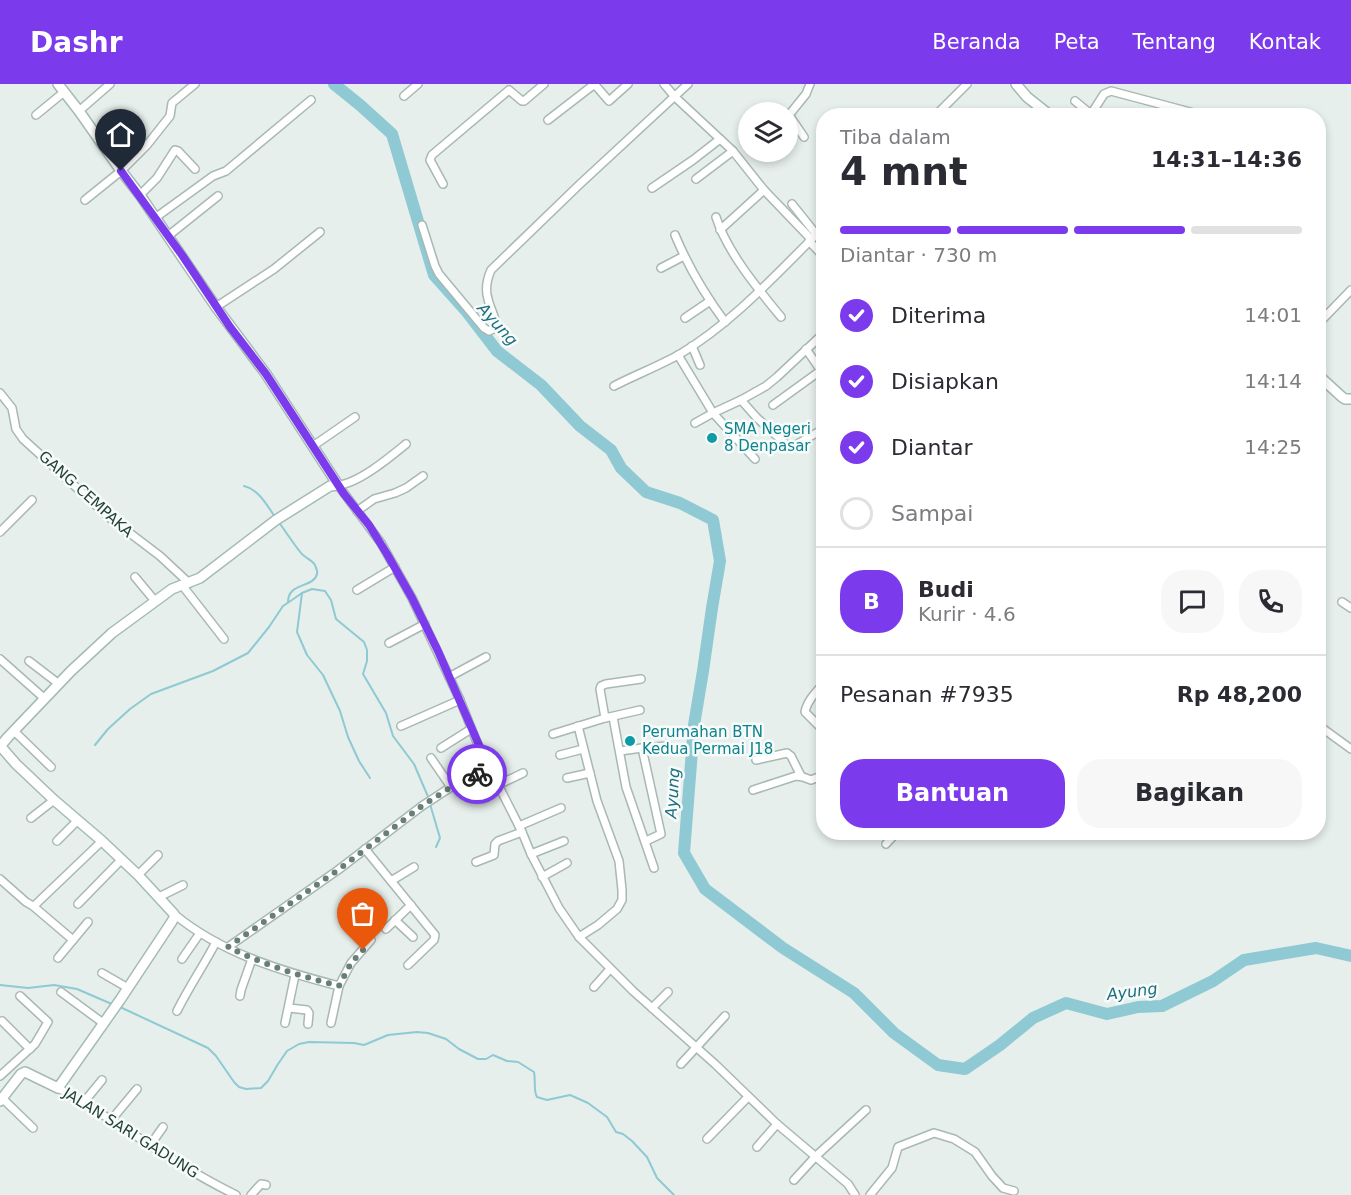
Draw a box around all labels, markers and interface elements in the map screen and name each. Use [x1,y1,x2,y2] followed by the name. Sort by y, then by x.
[30,26,123,59] text: Dashr
[932,30,1021,54] text: Beranda
[1054,30,1100,54] text: Peta
[1133,30,1216,54] text: Tentang
[1249,30,1321,54] text: Kontak
[738,102,798,162] map controls
[738,102,798,162] button: layers
[95,109,146,171] pin
[104,118,137,151] icon: home
[840,125,951,149] text: Tiba dalam
[1151,147,1302,172] text: 14:31–14:36
[840,149,968,194] text: 4 mnt
[840,243,997,267] text: Diantar · 730 m
[473,298,522,350] water label: Ayung
[840,299,873,332] icon: check
[891,303,986,328] text: Diterima
[1244,303,1302,327] text: 14:01
[840,365,873,398] icon: check
[891,369,999,394] text: Disiapkan
[1244,369,1302,393] text: 14:14
[724,420,811,455] place label: SMA Negeri 8 Denpasar
[705,431,719,445] marker: SMA Negeri 8 Denpasar
[840,431,873,464] icon: check
[891,435,973,460] text: Diantar
[1244,435,1302,459] text: 14:25
[35,447,137,542] street label: GANG CEMPAKA
[891,501,973,526] text: Sampai
[1161,570,1224,633] button: chat
[1239,570,1302,633] button: phone
[918,577,974,602] text: Budi
[863,589,880,614] text: B
[918,602,1016,626] text: Kurir · 4.6
[840,682,1014,707] text: Pesanan #7935
[1177,682,1302,707] text: Rp 48,200
[642,723,773,758] place label: Perumahan BTN Kedua Permai J18
[623,734,637,748] marker: Perumahan BTN Kedua Permai J18
[447,744,507,804] courier
[461,758,494,791] icon: bike
[840,759,1065,828] button: Bantuan
[1077,759,1302,828] button: Bagikan
[661,767,684,820] water label: Ayung
[337,888,388,950] pin
[346,897,379,930] icon: bag
[1105,979,1158,1004] water label: Ayung
[59,1083,202,1182] street label: JALAN SARI GADUNG

